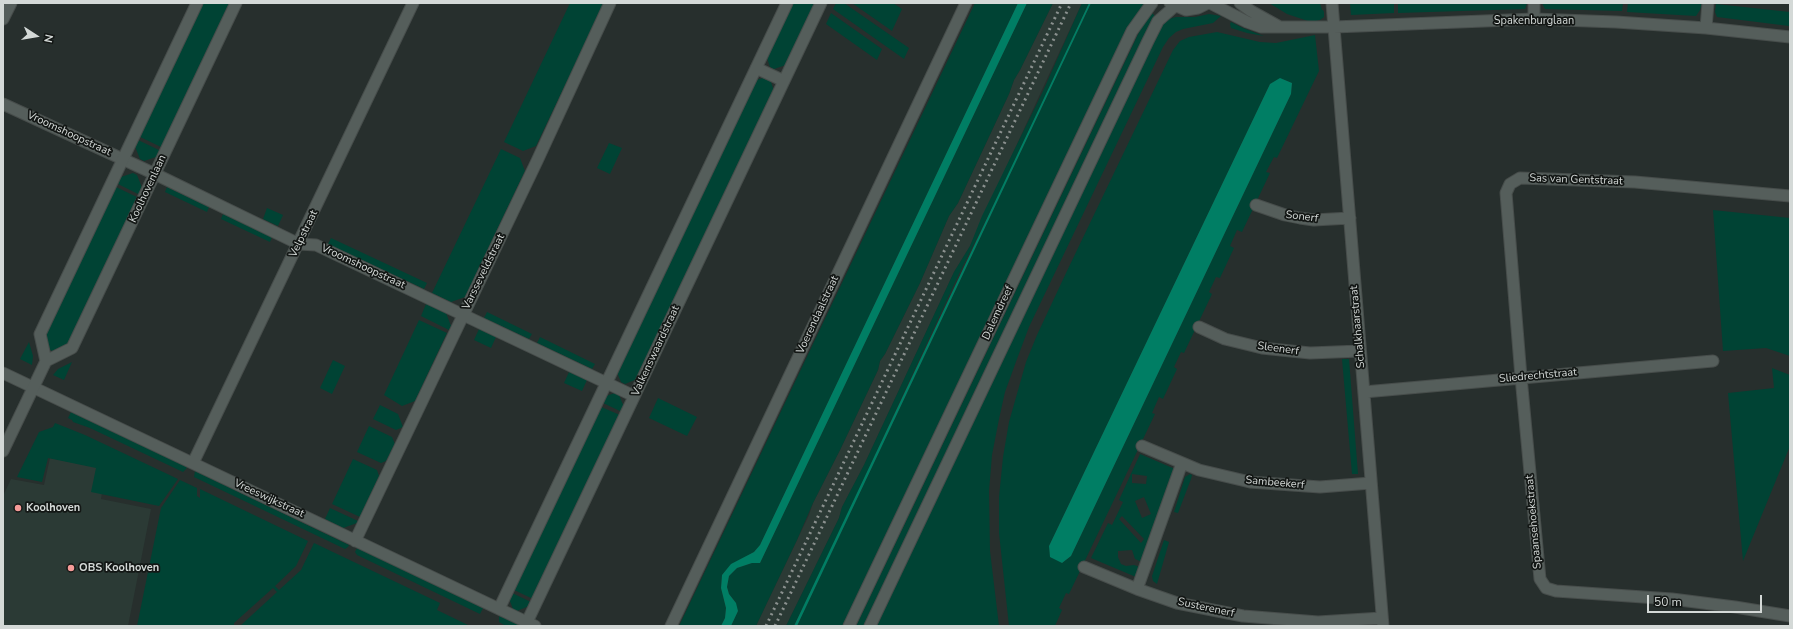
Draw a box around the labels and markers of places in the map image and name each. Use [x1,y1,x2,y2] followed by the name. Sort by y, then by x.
[26,501,80,515] place label: Koolhoven
[13,503,23,513] marker: Koolhoven
[79,561,159,575] place label: OBS Koolhoven
[66,563,76,573] marker: OBS Koolhoven

